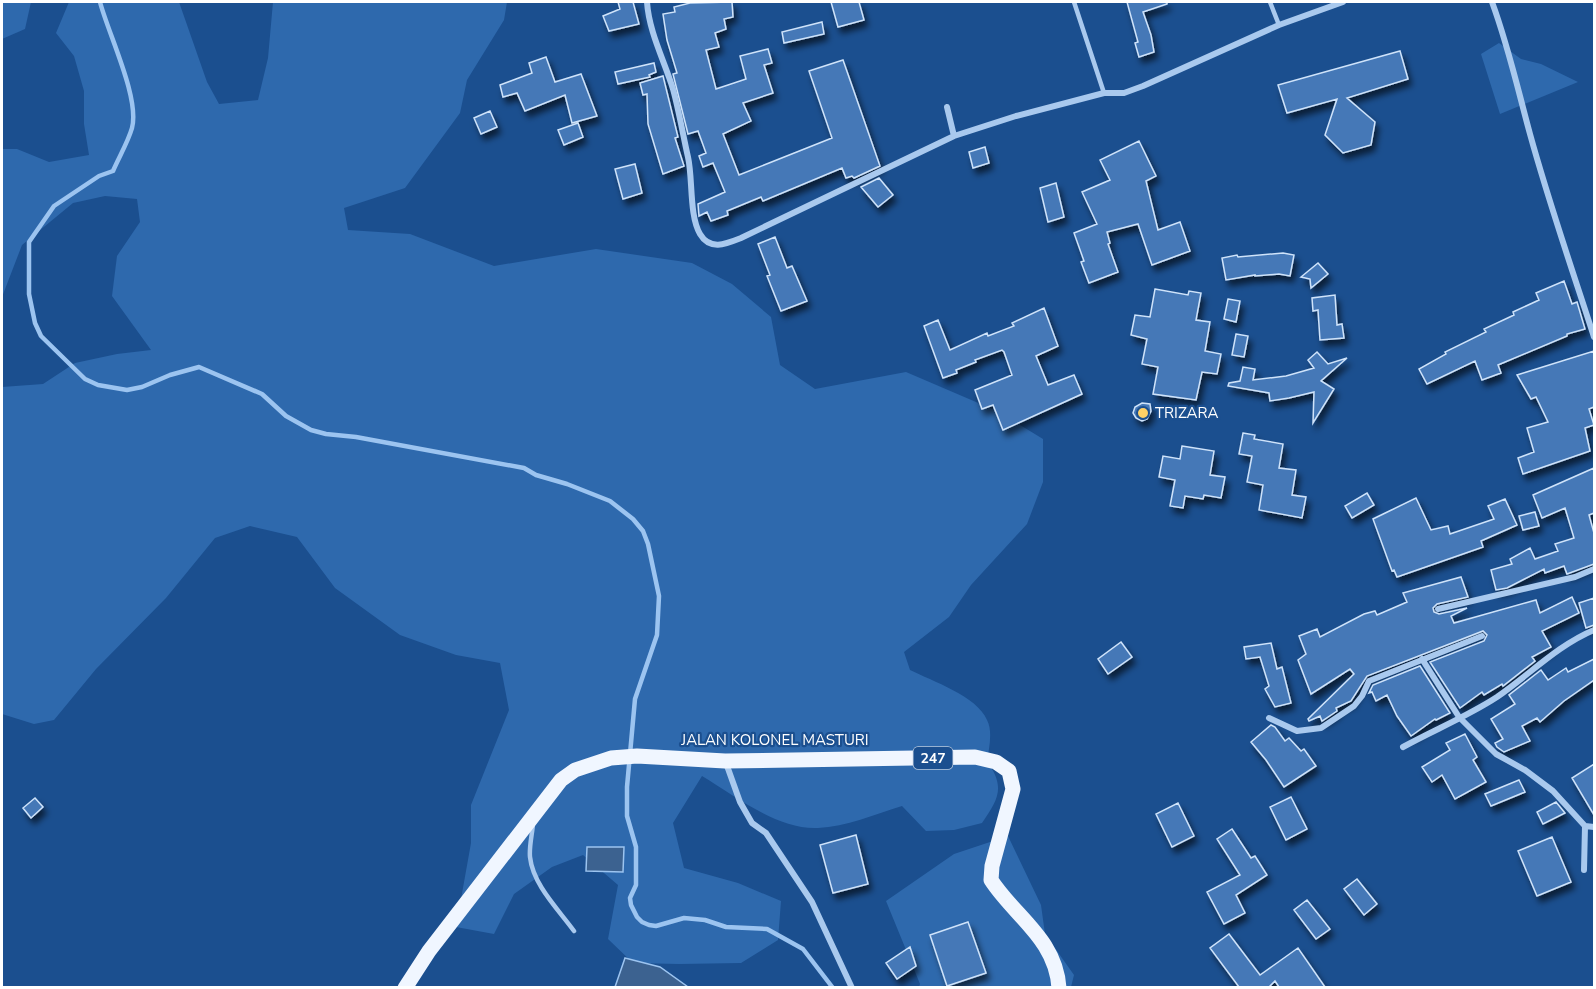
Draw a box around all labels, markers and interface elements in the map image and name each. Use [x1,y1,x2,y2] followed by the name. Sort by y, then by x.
[1155,403,1218,423] place label: TRIZARA
[1136,406,1150,420] marker: TRIZARA
[680,730,869,750] street label: JALAN KOLONEL MASTURI
[914,747,952,769] road number: 247

